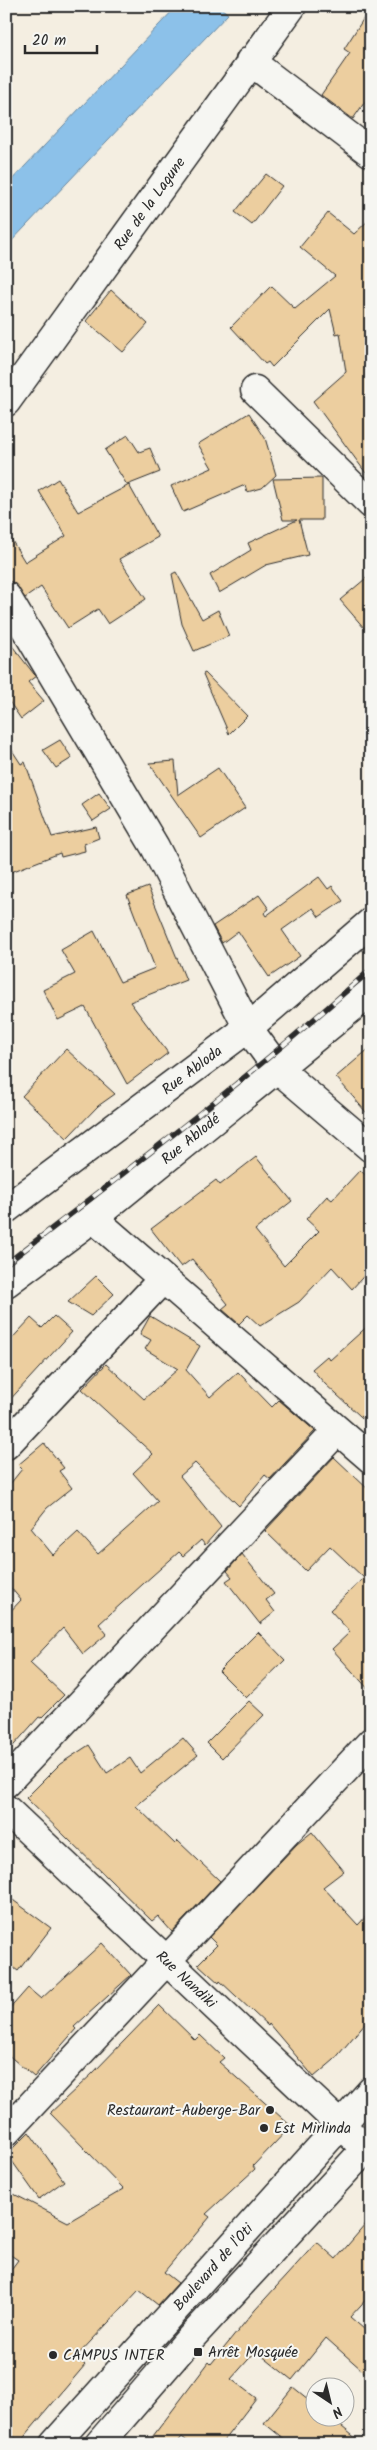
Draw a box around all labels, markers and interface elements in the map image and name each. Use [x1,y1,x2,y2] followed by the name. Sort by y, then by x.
[25,22,98,54] scale bar
[32,29,66,53] text: 20 m
[108,152,192,256] street label: Rue de la Lagune
[157,1040,228,1102] street label: Rue Abloda
[156,1107,227,1171] street label: Rue Ablodé
[150,1945,222,2016] street label: Rue Nandiki
[107,2099,261,2123] place label: Restaurant-Auberge-Bar
[264,2104,276,2116] marker: Restaurant-Auberge-Bar
[274,2117,351,2141] place label: Est Mirlinda
[258,2122,270,2134] marker: Est Mirlinda
[168,2217,261,2317] street label: Boulevard de l'Oti
[208,2341,298,2365] place label: Arrêt Mosquée
[63,2344,165,2368] place label: CAMPUS INTER
[192,2346,204,2358] marker: Arrêt Mosquée
[47,2349,59,2361] marker: CAMPUS INTER
[304,2378,354,2428] north arrow
[327,2400,347,2423] text: N

